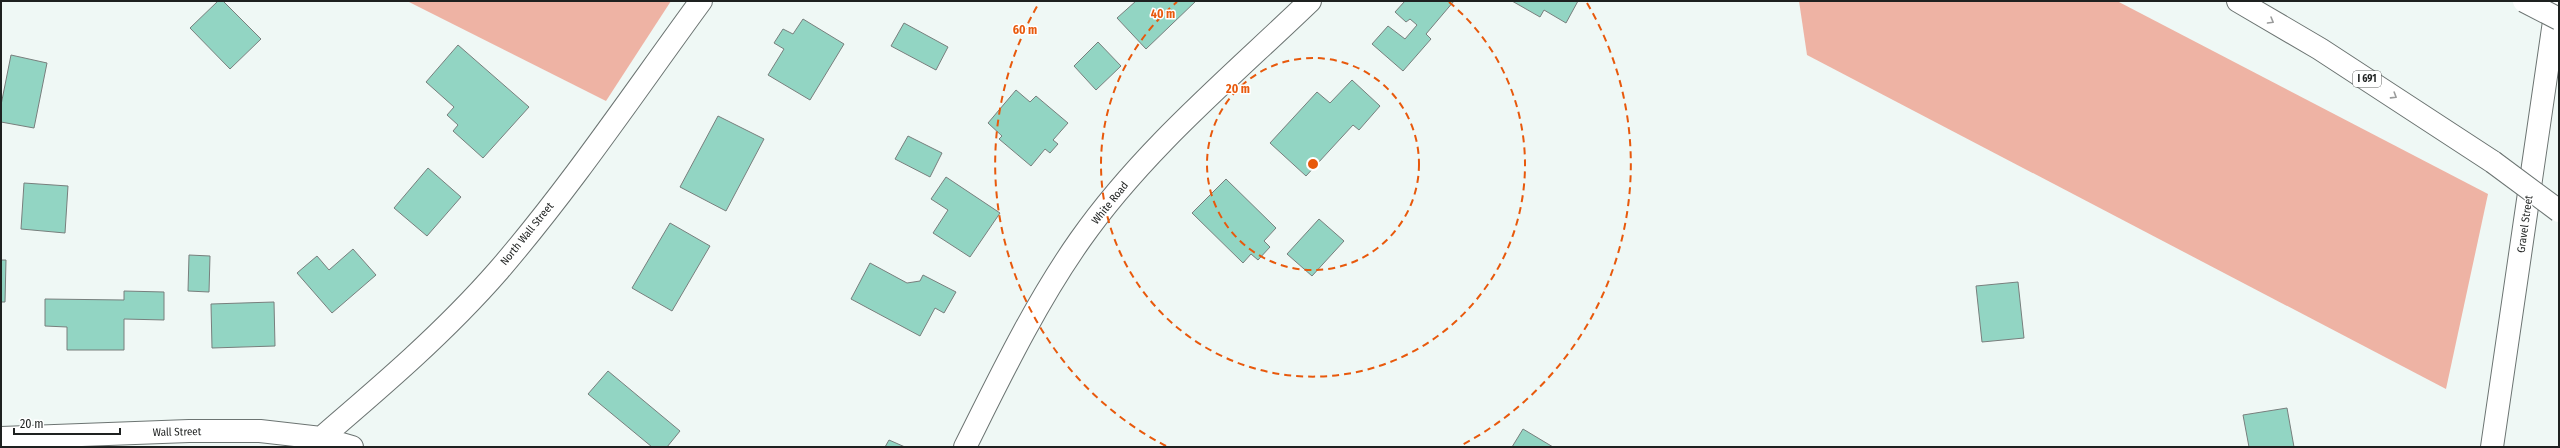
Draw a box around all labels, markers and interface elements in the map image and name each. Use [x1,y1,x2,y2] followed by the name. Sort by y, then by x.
[1151,7,1175,21] text: 40 m
[2267,16,2274,23] one-way arrow
[1013,23,1037,37] text: 60 m
[2353,71,2381,87] road number: I 691
[1225,82,1250,96] text: 20 m
[2390,91,2397,99] one-way arrow
[1306,157,1320,171] centre of rings
[1089,179,1131,227] street label: White Road
[2515,194,2536,254] street label: Gravel Street
[498,200,557,268] street label: North Wall Street
[14,410,120,436] scale bar
[20,417,44,431] text: 20 m
[153,425,202,439] street label: Wall Street

